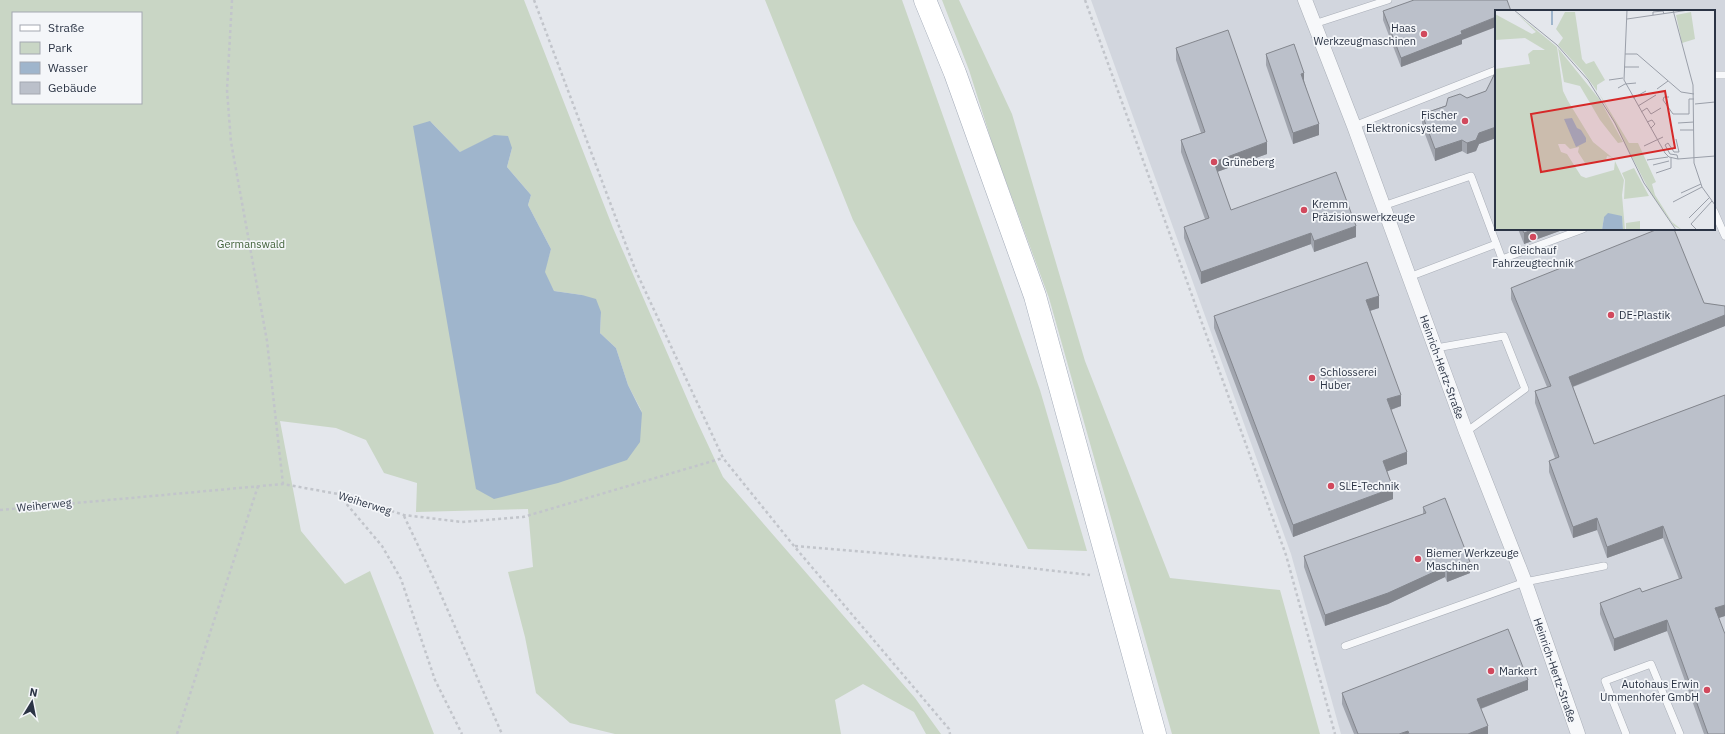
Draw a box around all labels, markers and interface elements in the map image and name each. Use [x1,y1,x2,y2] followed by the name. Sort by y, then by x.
[1495,10,1715,230] inset map
[12,12,142,104] legend
[48,20,85,35] text: Straße
[1314,21,1416,48] place label: Haas Werkzeugmaschinen
[1419,29,1429,39] marker: Haas Werkzeugmaschinen
[48,40,73,55] text: Park
[48,60,88,75] text: Wasser
[48,80,97,95] text: Gebäude
[1366,108,1457,135] place label: Fischer Elektronicsysteme
[1460,116,1470,126] marker: Fischer Elektronicsysteme
[1222,155,1274,169] place label: Grüneberg
[1209,157,1219,167] marker: Grüneberg
[1312,197,1415,224] place label: Kremm Präzisionswerkzeuge
[1299,205,1309,215] marker: Kremm Präzisionswerkzeuge
[1528,232,1538,242] marker: Gleichauf Fahrzeugtechnik
[217,237,285,251] park label: Germanswald
[1492,243,1574,270] place label: Gleichauf Fahrzeugtechnik
[1619,308,1671,322] place label: DE-Plastik
[1606,310,1616,320] marker: DE-Plastik
[1417,313,1467,421] street label: Heinrich-Hertz-Straße
[1320,365,1377,392] place label: Schlosserei Huber
[1307,373,1317,383] marker: Schlosserei Huber
[1339,479,1400,493] place label: SLE-Technik
[1326,481,1336,491] marker: SLE-Technik
[337,488,394,518] street label: Weiherweg
[16,495,72,515] street label: Weiherweg
[1426,546,1519,573] place label: Biemer Werkzeuge Maschinen
[1413,554,1423,564] marker: Biemer Werkzeuge Maschinen
[1531,616,1579,724] street label: Heinrich-Hertz-Straße
[1499,664,1538,678] place label: Markert
[1486,666,1496,676] marker: Markert
[1600,677,1699,704] place label: Autohaus Erwin Ummenhofer GmbH
[12,682,52,722] north arrow
[29,685,39,700] text: N
[1702,685,1712,695] marker: Autohaus Erwin Ummenhofer GmbH

